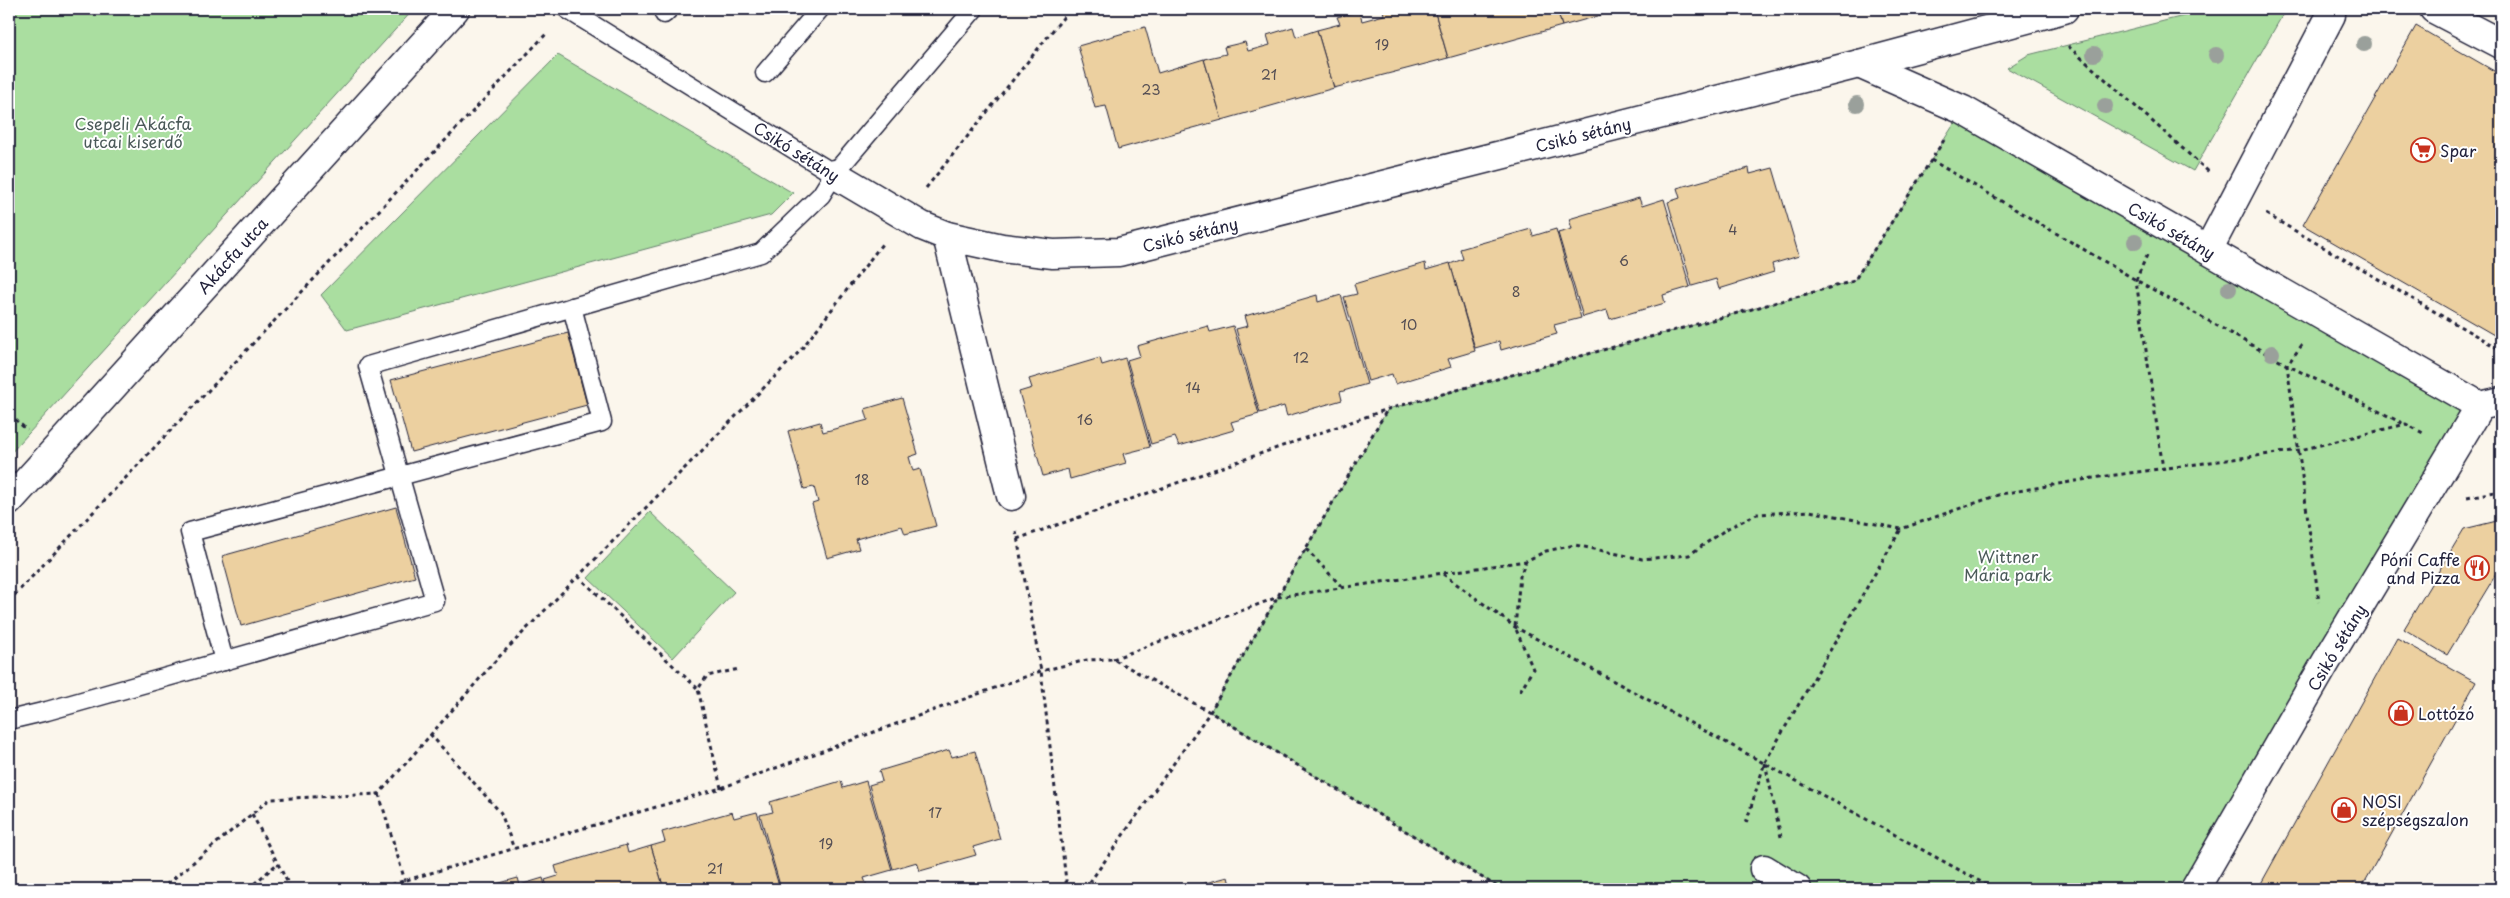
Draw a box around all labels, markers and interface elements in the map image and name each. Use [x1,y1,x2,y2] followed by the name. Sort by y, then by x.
[1375,34,1389,55] house number: 19
[1261,64,1277,85] house number: 21
[1142,79,1160,100] house number: 23
[74,111,192,153] park label: Csepeli Akácfa utcai kiserdő
[1533,111,1633,157] street label: Csikó sétány
[749,115,845,187] street label: Csikó sétány
[2410,137,2436,163] supermarket icon: Spar
[2440,138,2477,162] place label: Spar
[2124,195,2220,265] street label: Csikó sétány
[191,211,273,299] street label: Akácfa utca
[1140,211,1240,257] street label: Csikó sétány
[1728,219,1738,240] house number: 4
[1619,250,1629,271] house number: 6
[1512,281,1520,302] house number: 8
[1401,314,1417,335] house number: 10
[1293,347,1309,368] house number: 12
[1185,377,1201,398] house number: 14
[1077,409,1093,430] house number: 16
[854,469,870,490] house number: 18
[1964,544,2052,586] park label: Wittner Mária park
[2380,547,2460,589] place label: Póni Caffe and Pizza
[2464,555,2490,581] restaurant icon: Póni Caffe and Pizza
[2301,599,2371,695] street label: Csikó sétány
[2388,700,2414,726] shop icon: Lottózó
[2418,701,2474,725] place label: Lottózó
[2362,789,2469,831] place label: NOSI szépségszalon
[2331,797,2357,823] shop icon: NOSI szépségszalon
[928,802,942,823] house number: 17
[819,833,833,854] house number: 19
[707,858,723,879] house number: 21

